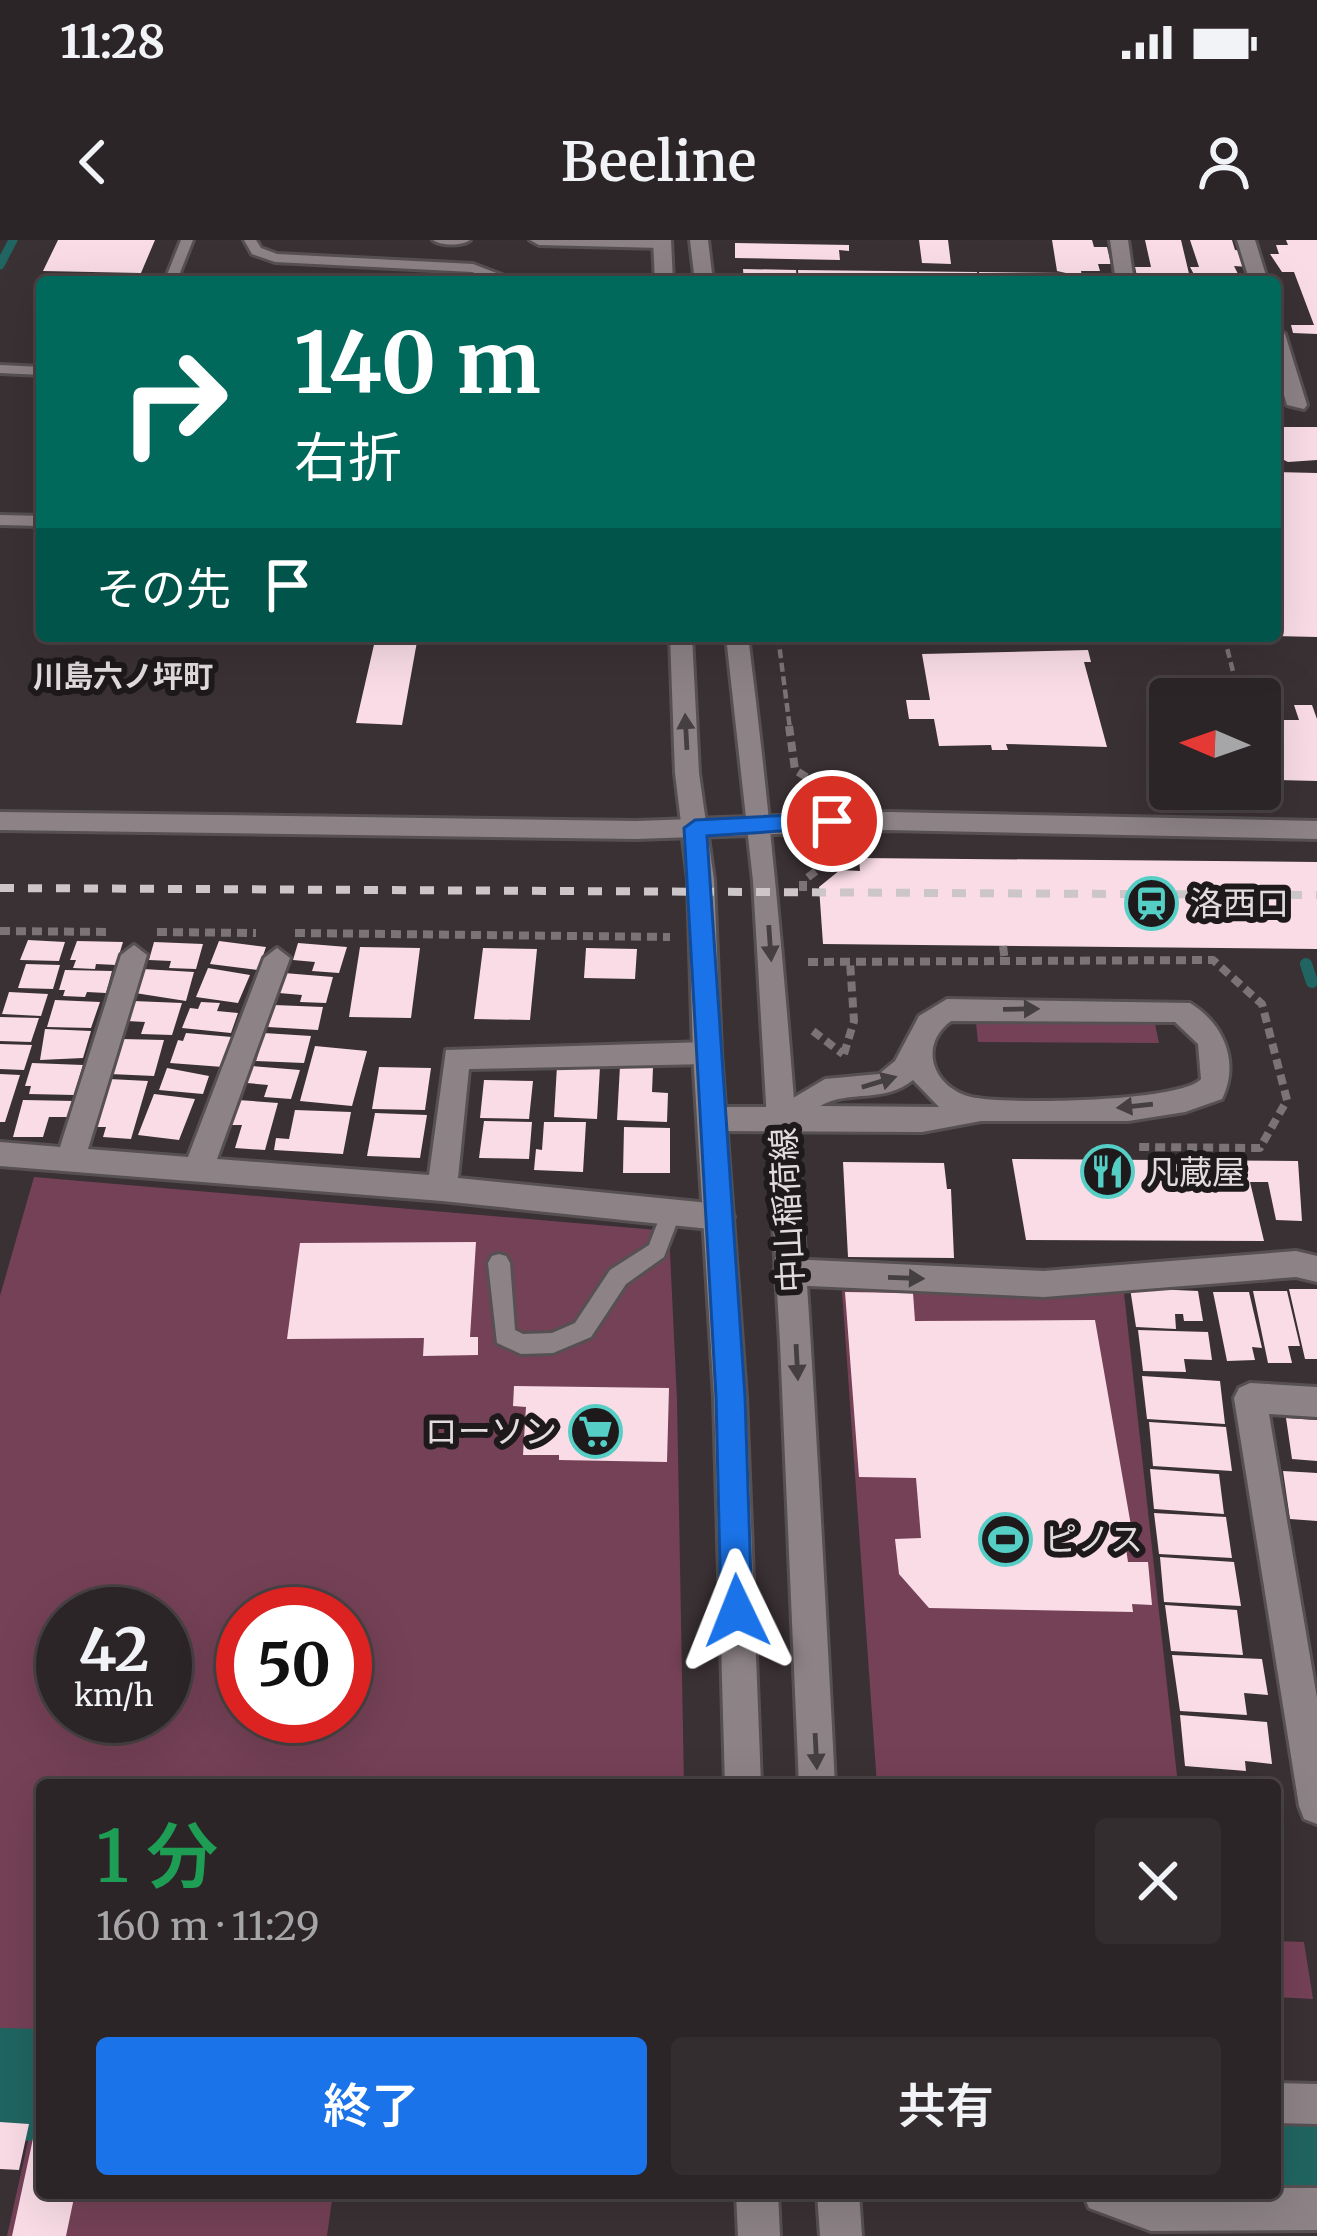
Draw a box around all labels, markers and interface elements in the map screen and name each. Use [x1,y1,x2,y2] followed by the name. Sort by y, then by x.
[60,14,165,70] text: 11:28
[561,128,756,196] text: Beeline
[60,129,126,195] icon: back
[1191,129,1257,195] icon: person
[294,310,541,416] text: 140 m
[96,324,252,480] icon: right
[294,424,402,492] text: 右折
[255,552,321,618] icon: arrive
[96,561,231,617] text: その先
[33,657,213,695] district label: 川島六ノ坪町
[1149,678,1281,810] north arrow
[1149,678,1281,810] map controls
[676,712,695,750] one-way arrow
[781,770,883,872] pin
[799,788,865,854] icon: arrive
[1123,875,1179,931] station icon: 洛西口
[1190,883,1289,924] place label: 洛西口
[761,925,780,962] one-way arrow
[1003,999,1041,1019] one-way arrow
[861,1072,897,1090] one-way arrow
[1116,1097,1153,1116] one-way arrow
[763,1127,812,1293] street label: 中山稲荷線
[1079,1144,1135,1200] restaurant icon: 凡蔵屋
[1146,1152,1245,1193] place label: 凡蔵屋
[888,1269,926,1288] one-way arrow
[788,1344,807,1382] one-way arrow
[568,1403,624,1459] supermarket icon: ローソン
[425,1411,557,1452] place label: ローソン
[977,1511,1033,1567] sports icon: ピノス
[1044,1519,1143,1560] place label: ピノス
[674,1548,800,1674] position arrow
[216,1587,372,1743] speed limit sign: 50
[79,1612,149,1687] text: 42
[74,1676,154,1714] text: km/h
[807,1733,826,1771] one-way arrow
[96,1811,218,1902] text: 1 分
[1095,1818,1221,1944] button: close
[96,1902,320,1951] text: 160 m · 11:29
[96,2037,647,2175] button: 終了
[671,2037,1221,2175] button: 共有

